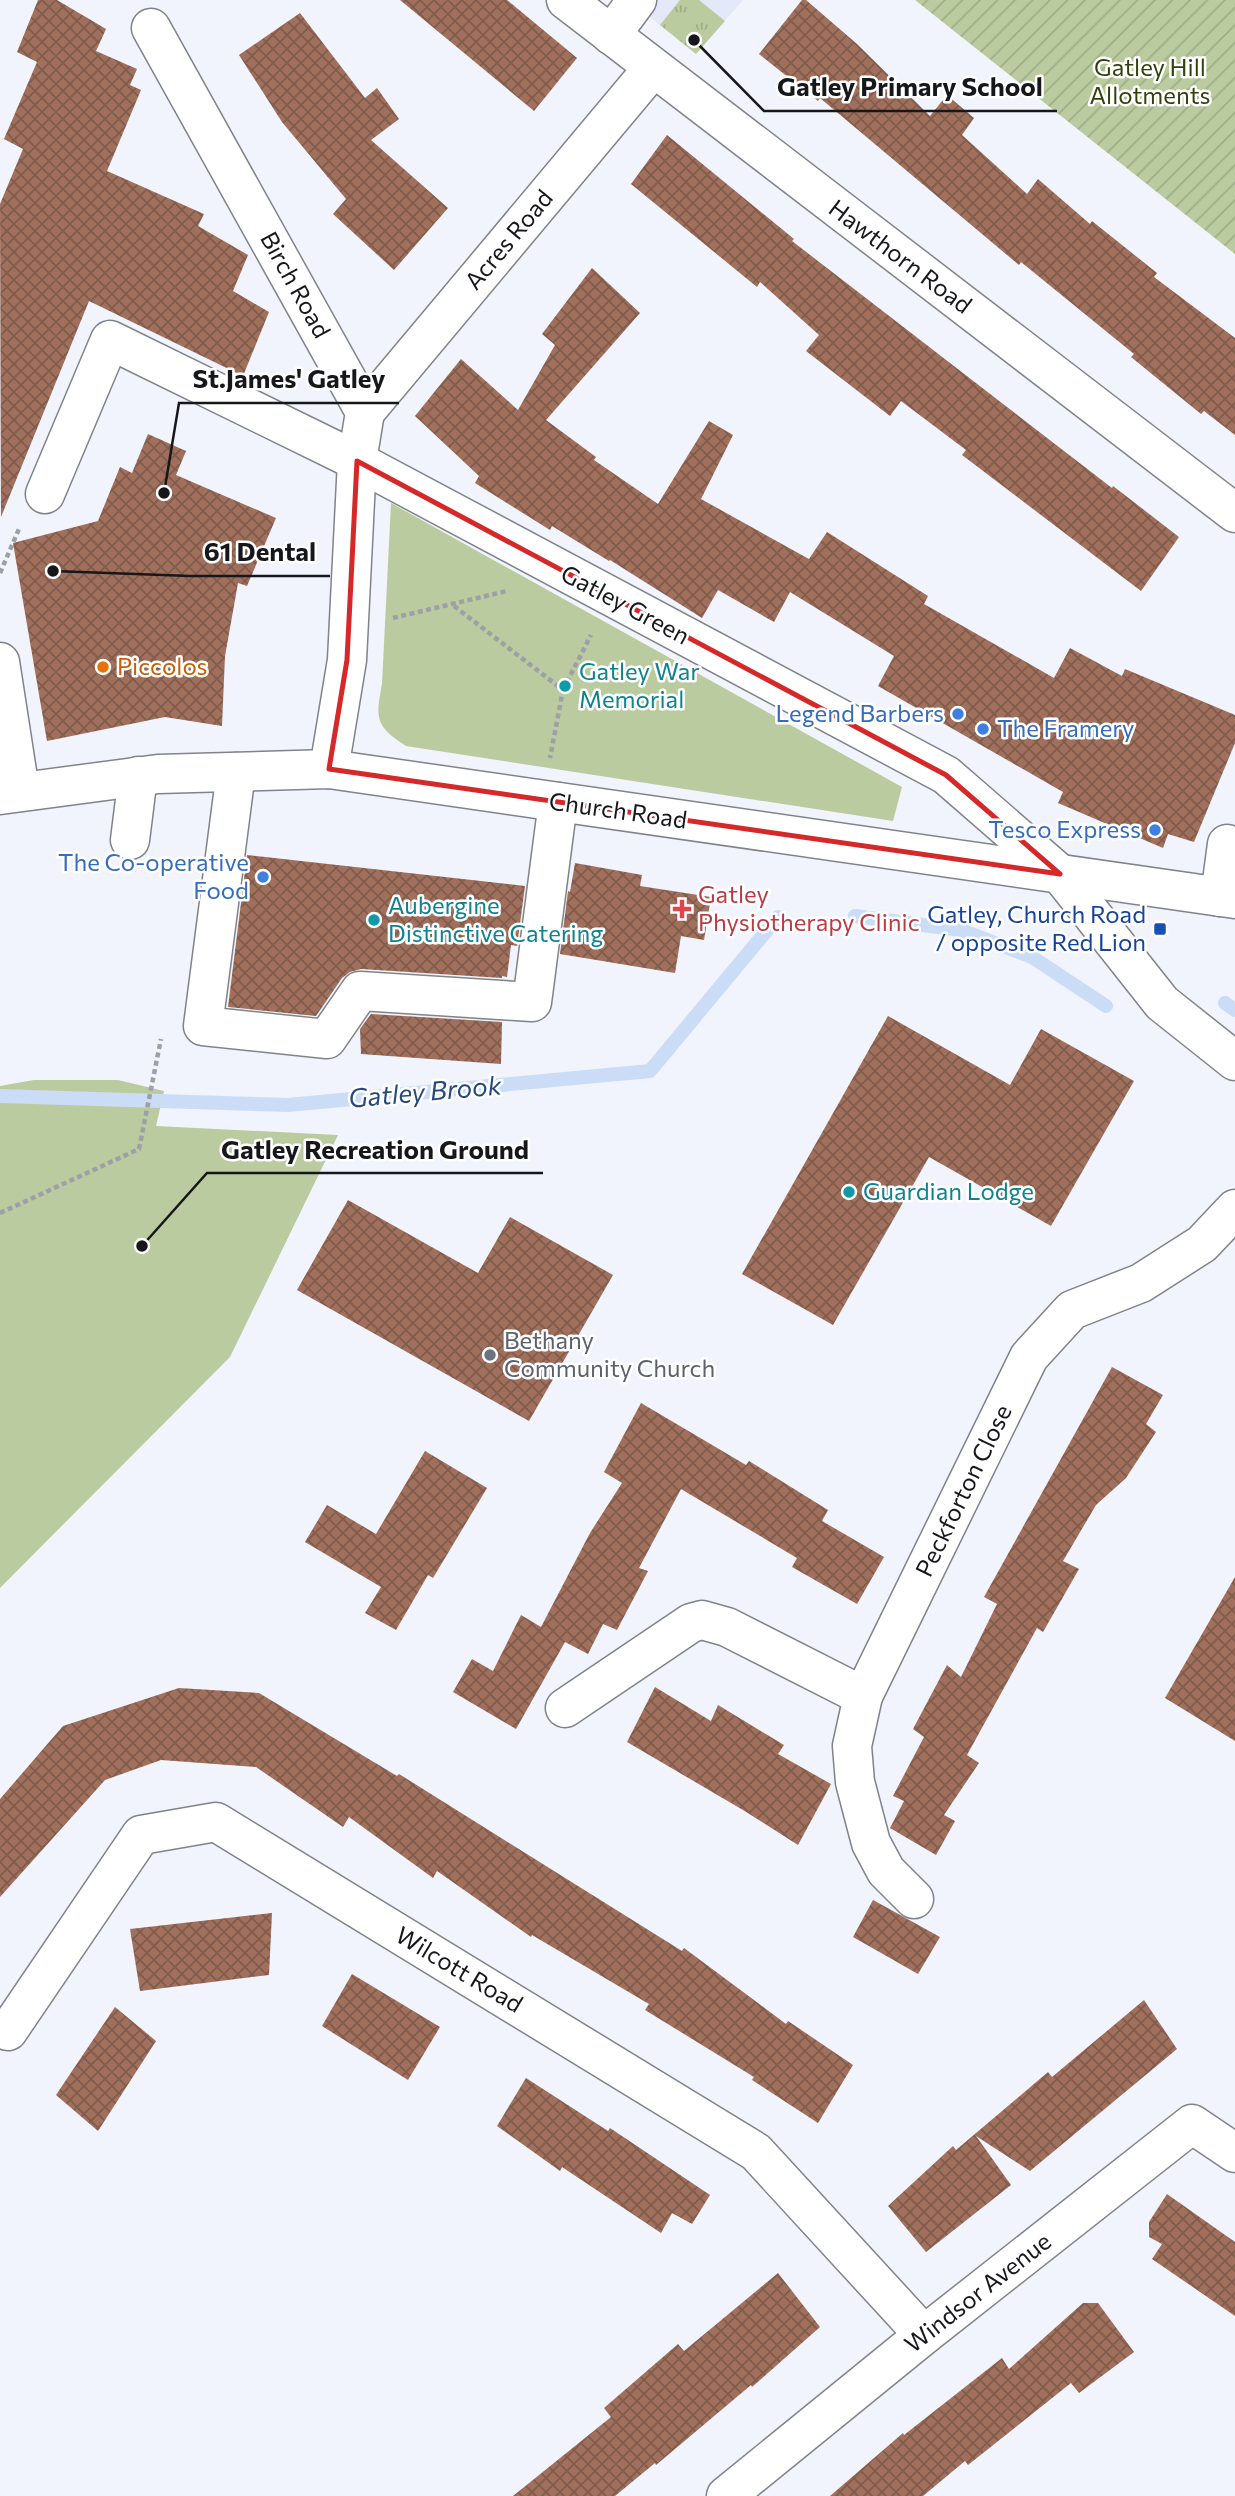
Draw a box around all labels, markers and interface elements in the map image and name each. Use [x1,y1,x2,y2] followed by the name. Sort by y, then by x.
[1090,52,1210,109] park label: Gatley Hill Allotments
[764,64,1057,111] callout: Gatley Primary School
[777,70,1043,101] text: Gatley Primary School
[458,183,558,295] street label: Acres Road
[824,193,978,319] street label: Hawthorn Road
[255,226,337,343] street label: Birch Road
[179,356,399,403] callout: St.James' Gatley
[193,362,385,393] text: St.James' Gatley
[190,529,330,576] callout: 61 Dental
[204,535,316,566] text: 61 Dental
[557,558,695,650] street label: Gatley Green
[117,651,207,680] place label: Piccolos
[579,656,700,713] place label: Gatley War Memorial
[95,659,111,675] marker: Piccolos
[557,678,573,694] marker: Gatley War Memorial
[775,698,944,727] place label: Legend Barbers
[950,706,966,722] marker: Legend Barbers
[997,713,1134,742] place label: The Framery
[975,721,991,737] marker: The Framery
[547,785,689,834] street label: Church Road
[988,814,1141,843] place label: Tesco Express
[1147,822,1163,838] marker: Tesco Express
[58,847,249,904] place label: The Co-operative Food
[255,869,271,885] marker: The Co-operative Food
[698,879,920,936] place label: Gatley Physiotherapy Clinic
[388,890,603,947] place label: Aubergine Distinctive Catering
[672,899,692,919] marker: Gatley Physiotherapy Clinic
[927,899,1146,956] place label: Gatley, Church Road / opposite Red Lion
[366,912,382,928] marker: Aubergine Distinctive Catering
[1152,921,1168,937] marker: Gatley, Church Road / opposite Red Lion
[347,1068,504,1113] water label: Gatley Brook
[207,1126,543,1173] callout: Gatley Recreation Ground
[221,1133,529,1164] text: Gatley Recreation Ground
[863,1176,1034,1205] place label: Guardian Lodge
[841,1184,857,1200] marker: Guardian Lodge
[504,1325,715,1382] place label: Bethany Community Church
[482,1347,498,1363] marker: Bethany Community Church
[909,1400,1017,1581] street label: Peckforton Close
[391,1919,529,2018] street label: Wilcott Road
[898,2226,1056,2358] street label: Windsor Avenue

